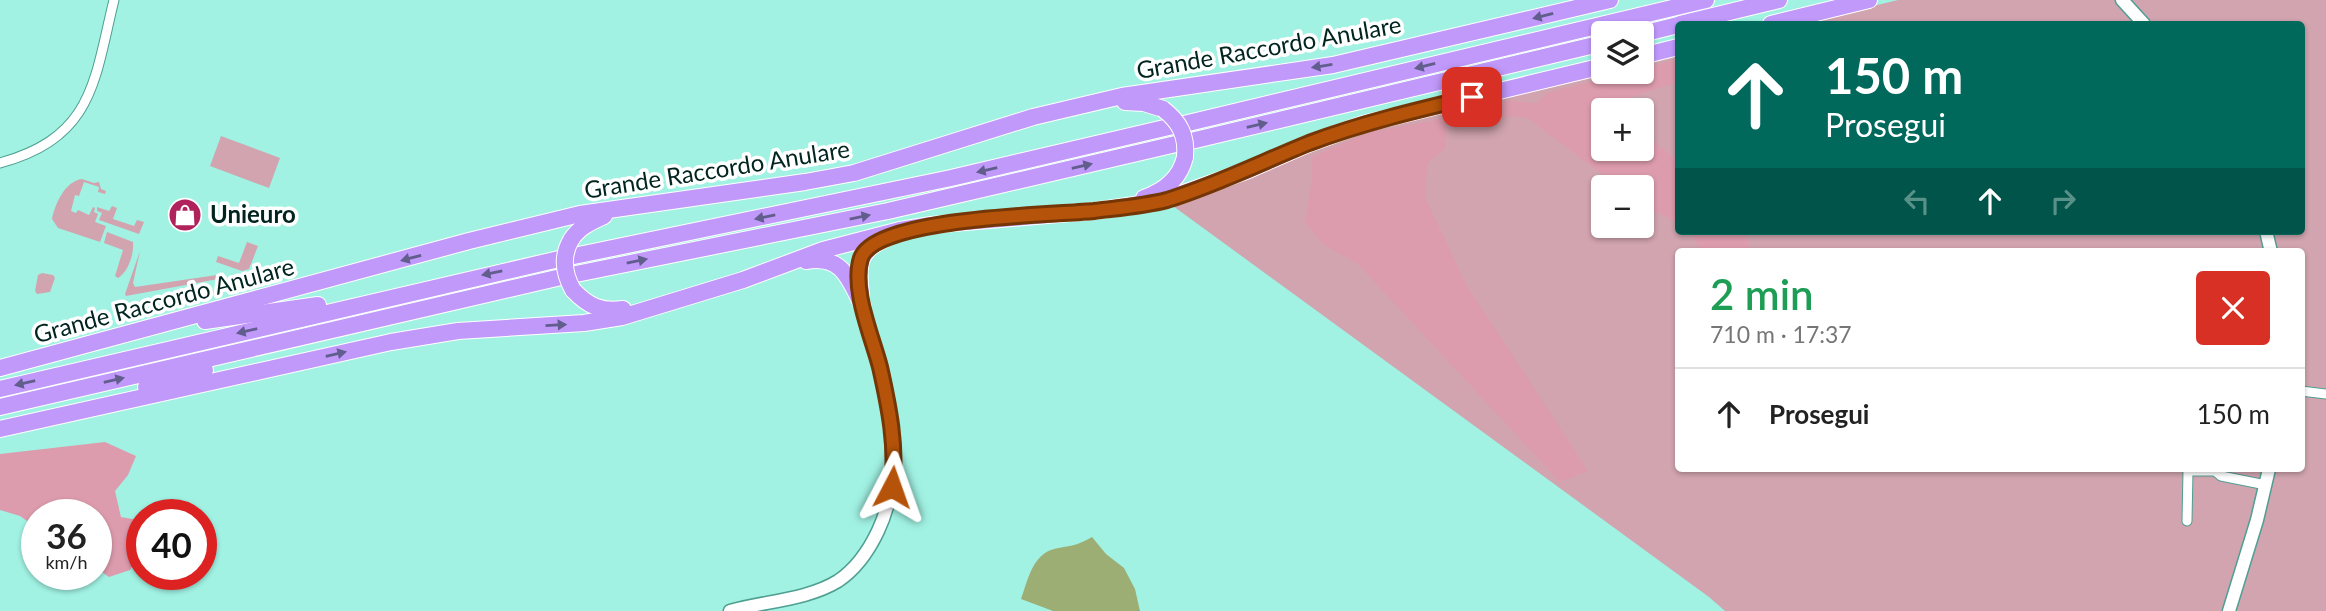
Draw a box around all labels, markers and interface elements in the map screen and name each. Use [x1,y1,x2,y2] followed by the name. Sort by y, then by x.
[1134,9,1403,84] street label: Grande Raccordo Anulare
[1532,11,1554,22] one-way arrow
[1591,21,1654,238] map controls
[1591,21,1654,84] button: layers
[1825,46,1963,104] text: 150 m
[1710,49,1801,140] icon: ahead
[1310,61,1332,72] one-way arrow
[1414,61,1436,72] one-way arrow
[1442,67,1502,127] pin
[1453,78,1491,116] icon: arrive
[1591,98,1654,161] button: +
[1825,105,1946,144] text: Prosegui
[1246,120,1268,131] one-way arrow
[582,133,852,204] street label: Grande Raccordo Anulare
[1071,161,1093,172] one-way arrow
[976,165,998,176] one-way arrow
[1591,175,1654,238] button: −
[1898,182,1936,220] icon: left
[1971,182,2009,220] icon: ahead
[2044,182,2082,220] icon: right
[166,196,204,234] shop icon: Unieuro
[210,199,296,228] place label: Unieuro
[849,211,871,222] one-way arrow
[754,212,776,223] one-way arrow
[30,251,297,348] street label: Grande Raccordo Anulare
[400,253,422,264] one-way arrow
[626,255,648,266] one-way arrow
[481,268,503,279] one-way arrow
[1710,269,1814,319] text: 2 min
[2196,271,2270,345] button: close
[545,319,567,330] one-way arrow
[1710,320,1852,348] text: 710 m · 17:37
[236,326,258,337] one-way arrow
[325,349,347,360] one-way arrow
[103,375,125,386] one-way arrow
[14,377,36,388] one-way arrow
[1710,395,1748,433] icon: ahead
[1769,398,1869,430] text: Prosegui
[2197,398,2270,430] text: 150 m
[855,450,929,524] position arrow
[126,499,217,590] speed limit sign: 40
[46,514,87,556] text: 36
[45,551,88,573] text: km/h

